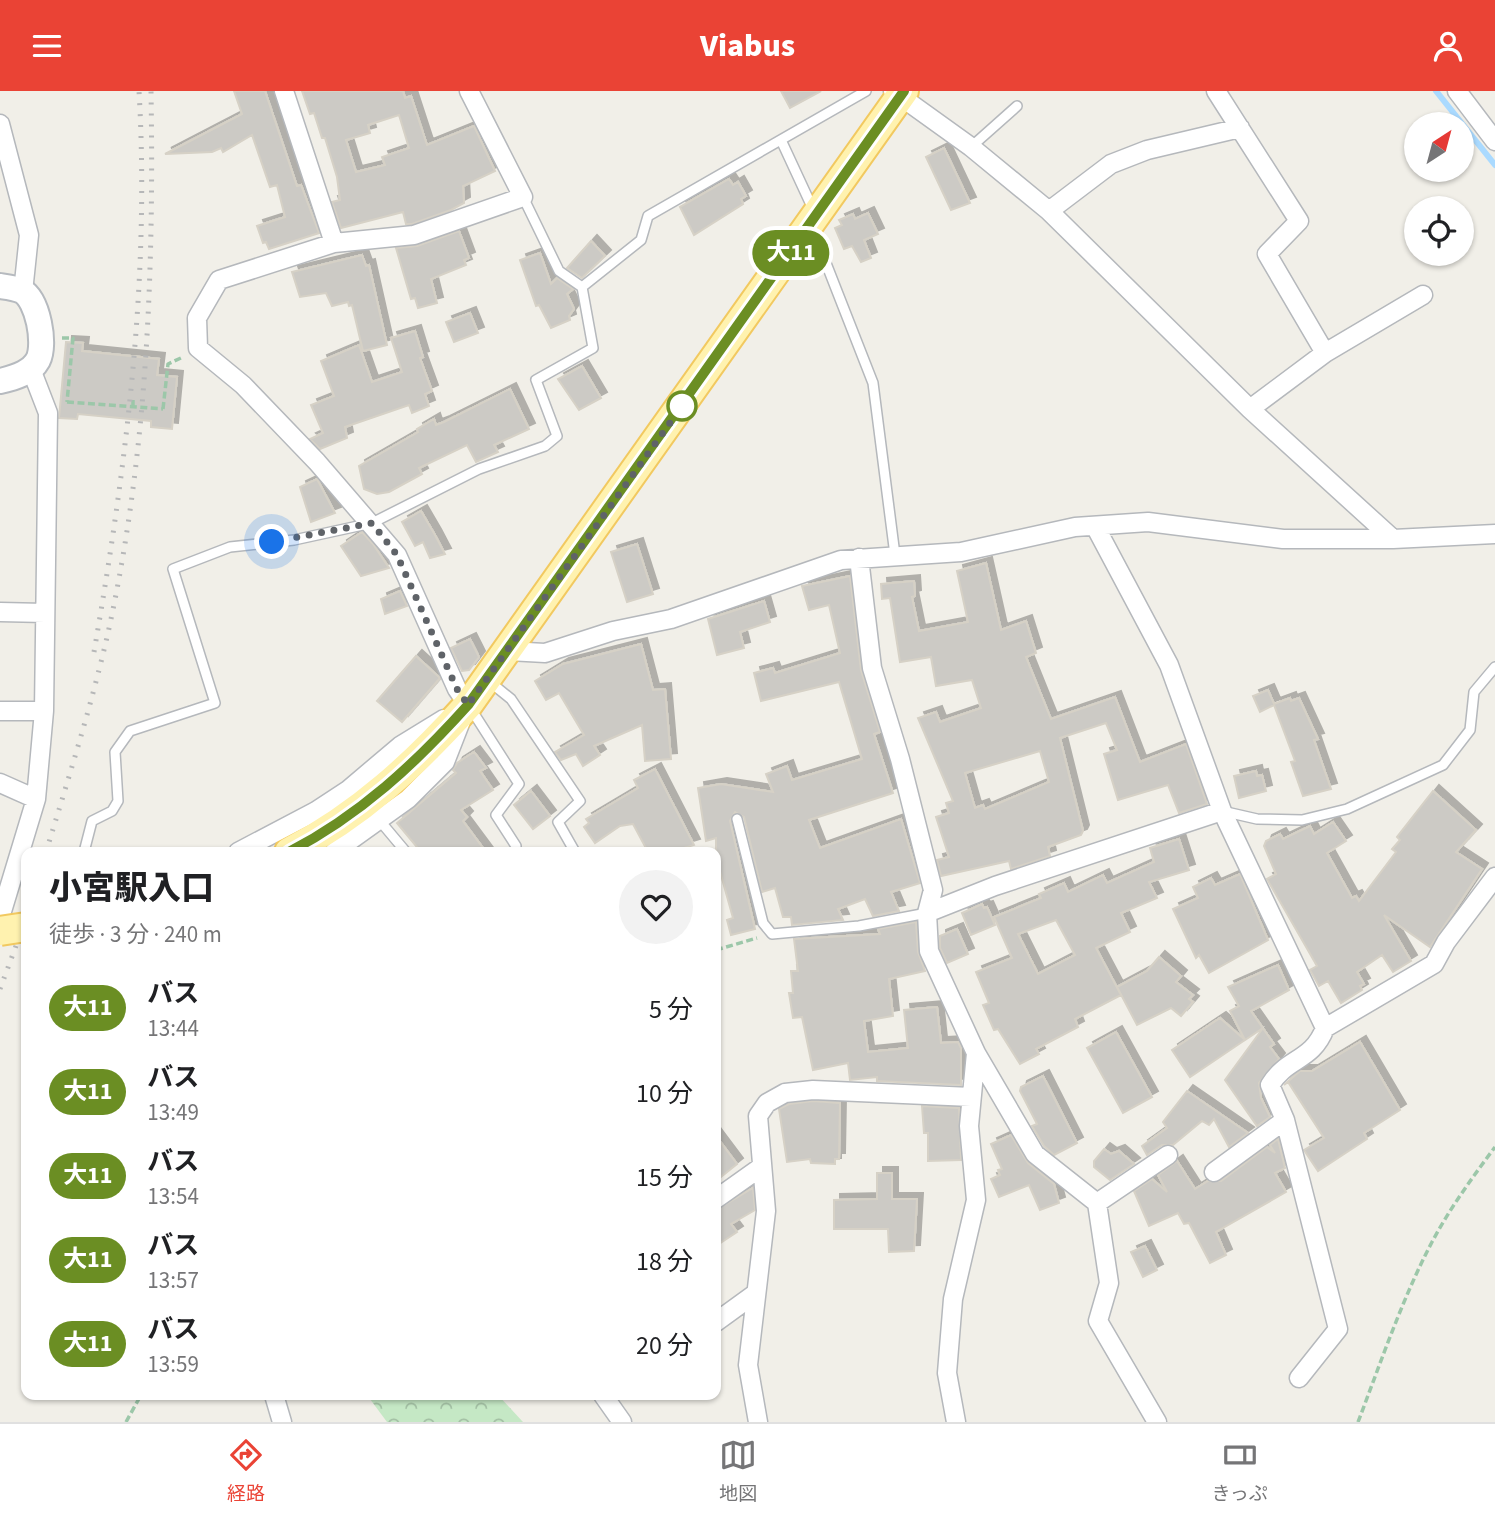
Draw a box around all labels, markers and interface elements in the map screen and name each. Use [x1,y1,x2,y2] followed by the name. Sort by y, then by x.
[700,23,795,69] text: Viabus
[28,27,66,65] icon: menu
[1429,27,1467,65] icon: person
[1404,112,1474,182] north arrow
[1404,112,1474,266] map controls
[1404,196,1474,266] button: locate
[751,230,831,276] line badge: 大11
[766,235,816,270] text: 大11
[667,391,697,421] unlabelled marker
[254,524,289,559] your location
[49,865,214,912] text: 小宮駅入口
[619,870,693,944] button: heart
[49,918,222,951] text: 徒歩 · 3 分 · 240 m
[147,975,199,1012] text: バス
[63,990,112,1025] text: 大11
[649,991,693,1028] text: 5 分
[147,1012,199,1045] text: 13:44
[147,1059,199,1096] text: バス
[63,1074,112,1109] text: 大11
[636,1075,693,1112] text: 10 分
[147,1096,199,1129] text: 13:49
[147,1143,199,1180] text: バス
[63,1158,112,1193] text: 大11
[636,1159,693,1196] text: 15 分
[147,1180,199,1213] text: 13:54
[147,1227,199,1264] text: バス
[63,1242,112,1277] text: 大11
[636,1243,693,1280] text: 18 分
[147,1264,199,1297] text: 13:57
[147,1311,199,1348] text: バス
[63,1326,112,1361] text: 大11
[636,1327,693,1364] text: 20 分
[147,1348,199,1381] text: 13:59
[227,1436,265,1508] tab: 経路
[719,1436,757,1508] tab: 地図
[1212,1436,1268,1508] tab: きっぷ

